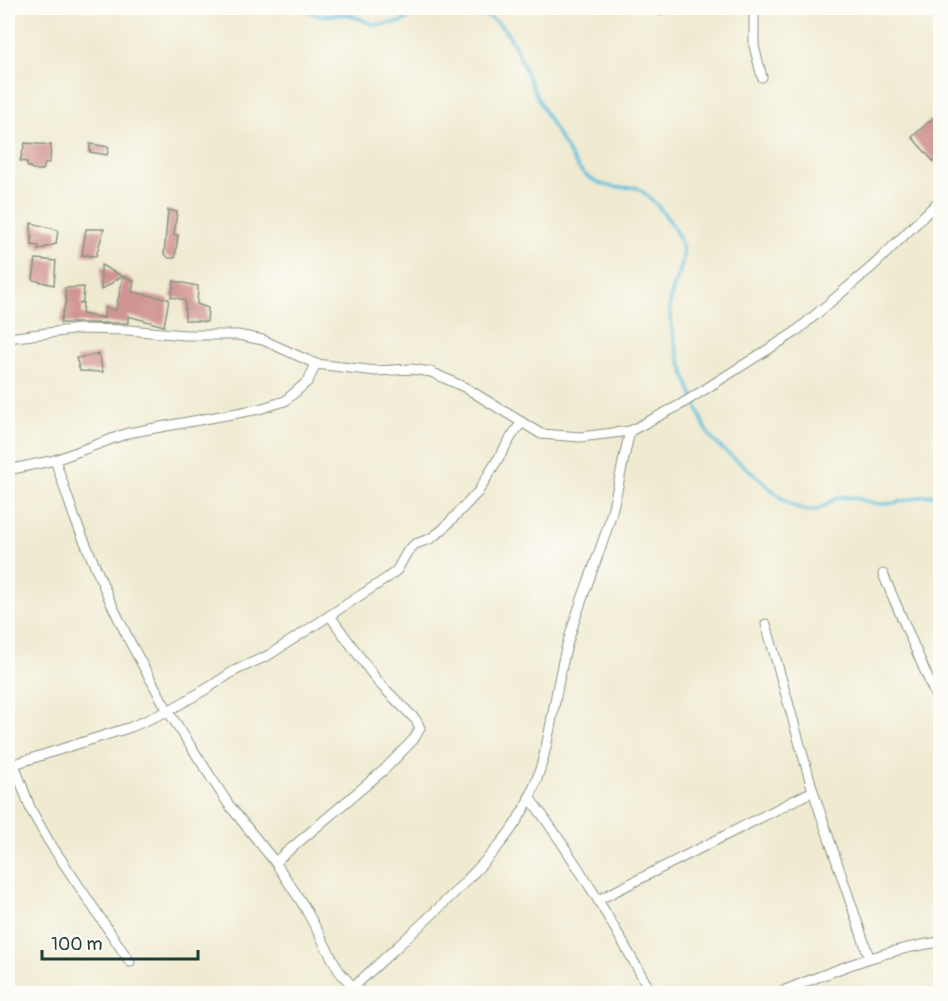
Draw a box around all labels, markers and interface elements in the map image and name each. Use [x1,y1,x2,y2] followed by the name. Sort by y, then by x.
[42,923,198,961] scale bar
[51,933,103,956] text: 100 m

